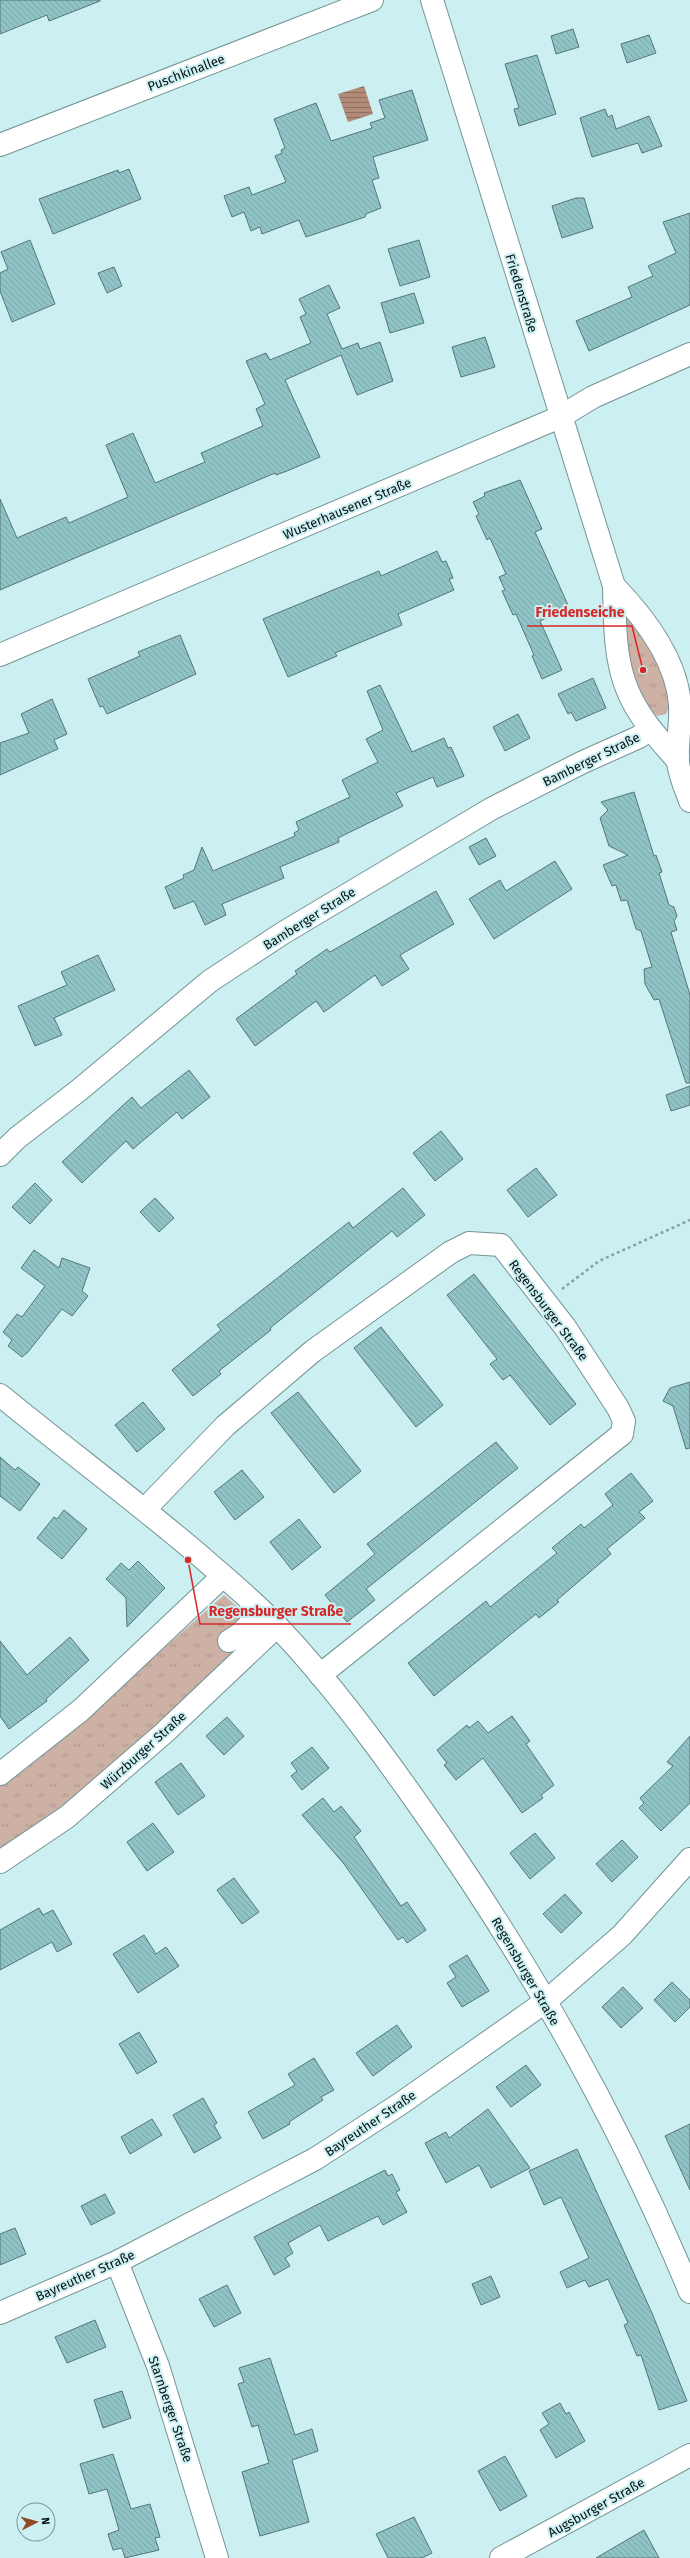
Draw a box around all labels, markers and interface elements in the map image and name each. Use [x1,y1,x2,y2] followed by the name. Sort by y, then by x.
[146,51,227,94] street label: Puschkinallee
[502,252,541,334] street label: Friedenstraße
[281,475,413,542] street label: Wusterhausener Straße
[527,600,632,626] callout: Friedenseiche
[536,604,625,621] text: Friedenseiche
[540,729,642,789] street label: Bamberger Straße
[260,884,358,953] street label: Bamberger Straße
[506,1257,591,1364] street label: Regensburger Straße
[200,1598,351,1624] callout: Regensburger Straße
[209,1603,343,1620] text: Regensburger Straße
[98,1708,189,1792] street label: Würzburger Straße
[488,1914,563,2028] street label: Regensburger Straße
[322,2087,419,2159] street label: Bayreuther Straße
[33,2247,137,2304] street label: Bayreuther Straße
[145,2354,196,2464] street label: Starnberger Straße
[545,2475,647,2540] street label: Augsburger Straße
[16,2502,56,2542] north arrow
[39,2517,52,2525] text: N

